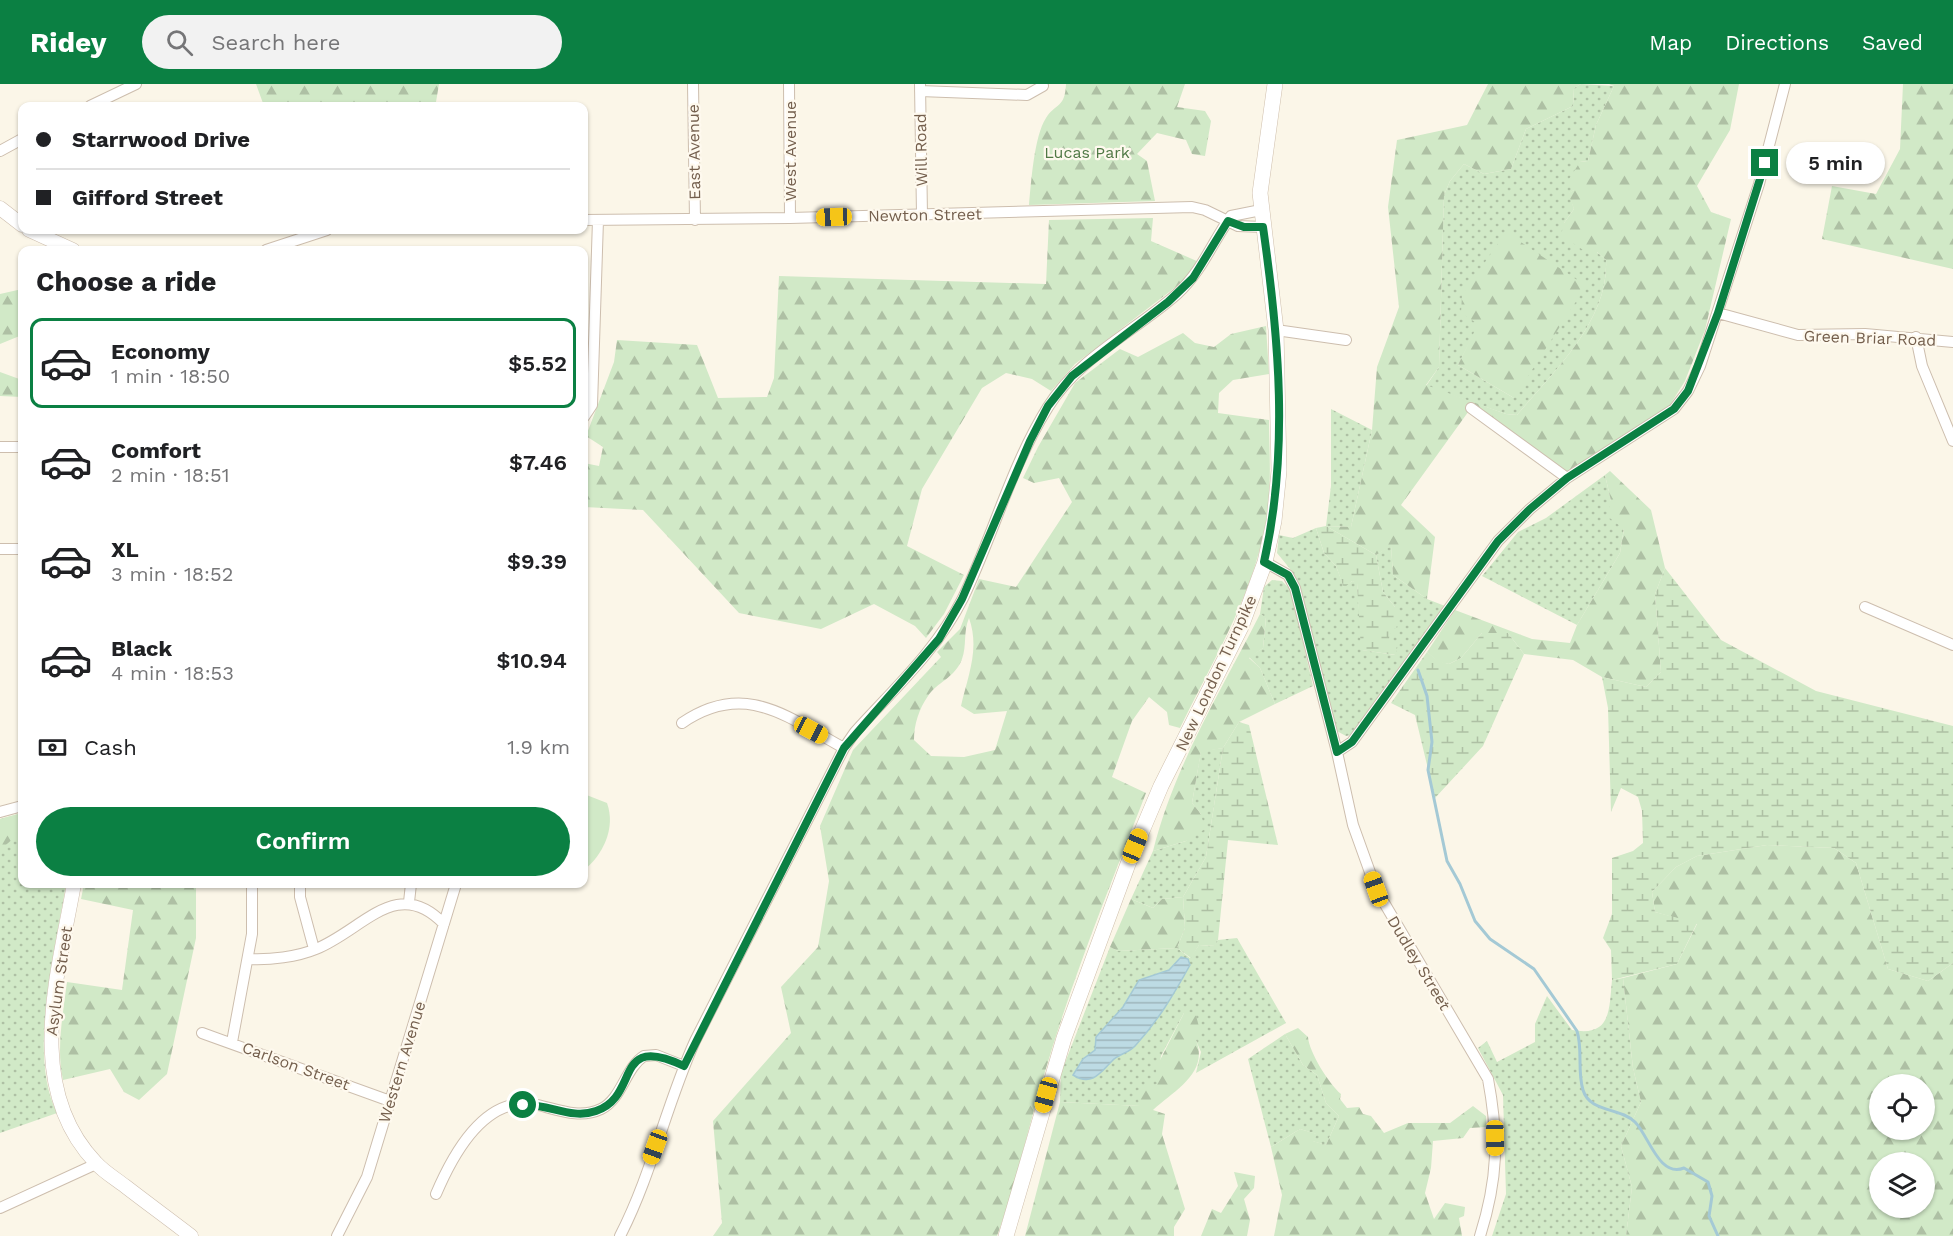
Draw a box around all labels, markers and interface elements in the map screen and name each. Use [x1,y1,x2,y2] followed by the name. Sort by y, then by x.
[142,15,562,69] search box
[30,26,106,59] text: Ridey
[163,26,196,59] icon: search
[211,30,340,55] text: Search here
[1649,30,1692,55] text: Map
[1725,30,1829,55] text: Directions
[1862,30,1923,55] text: Saved
[781,101,800,201] street label: West Avenue
[684,104,704,200] street label: East Avenue
[911,113,931,187] street label: Will Road
[72,127,250,152] text: Starrwood Drive
[1786,142,1885,184] callout: 5 min
[1044,143,1130,162] park label: Lucas Park
[1751,149,1778,176] route end
[1808,151,1863,175] text: 5 min
[72,185,223,210] text: Gifford Street
[868,205,982,225] street label: Newton Street
[816,207,852,227] car
[36,266,216,298] text: Choose a ride
[1803,326,1937,350] street label: Green Briar Road
[39,336,93,390] icon: car
[111,339,210,364] text: Economy
[508,351,567,376] text: $5.52
[111,364,230,388] text: 1 min · 18:50
[39,435,93,489] icon: car
[111,438,201,463] text: Comfort
[509,450,567,475] text: $7.46
[111,463,229,487] text: 2 min · 18:51
[39,534,93,588] icon: car
[111,537,139,562] text: XL
[507,549,567,574] text: $9.39
[111,562,233,586] text: 3 min · 18:52
[1172,592,1260,754] street label: New London Turnpike
[39,633,93,687] icon: car
[111,636,172,661] text: Black
[497,648,567,673] text: $10.94
[111,661,234,685] text: 4 min · 18:53
[791,714,831,746] car
[36,731,69,764] icon: cash
[84,735,137,760] text: Cash
[507,735,570,759] text: 1.9 km
[36,807,570,876] button: Confirm
[1120,826,1150,866] car
[1361,869,1391,909] car
[1383,912,1455,1014] street label: Dudley Street
[42,925,76,1037] street label: Asylum Street
[374,999,430,1125] street label: Western Avenue
[240,1038,353,1094] street label: Carlson Street
[1869,1074,1935,1218] map controls
[1869,1074,1935,1140] button: locate
[1033,1075,1059,1115] car
[509,1091,536,1118] route start
[1486,1120,1504,1156] car
[640,1127,670,1167] car
[1869,1152,1935,1218] button: layers

